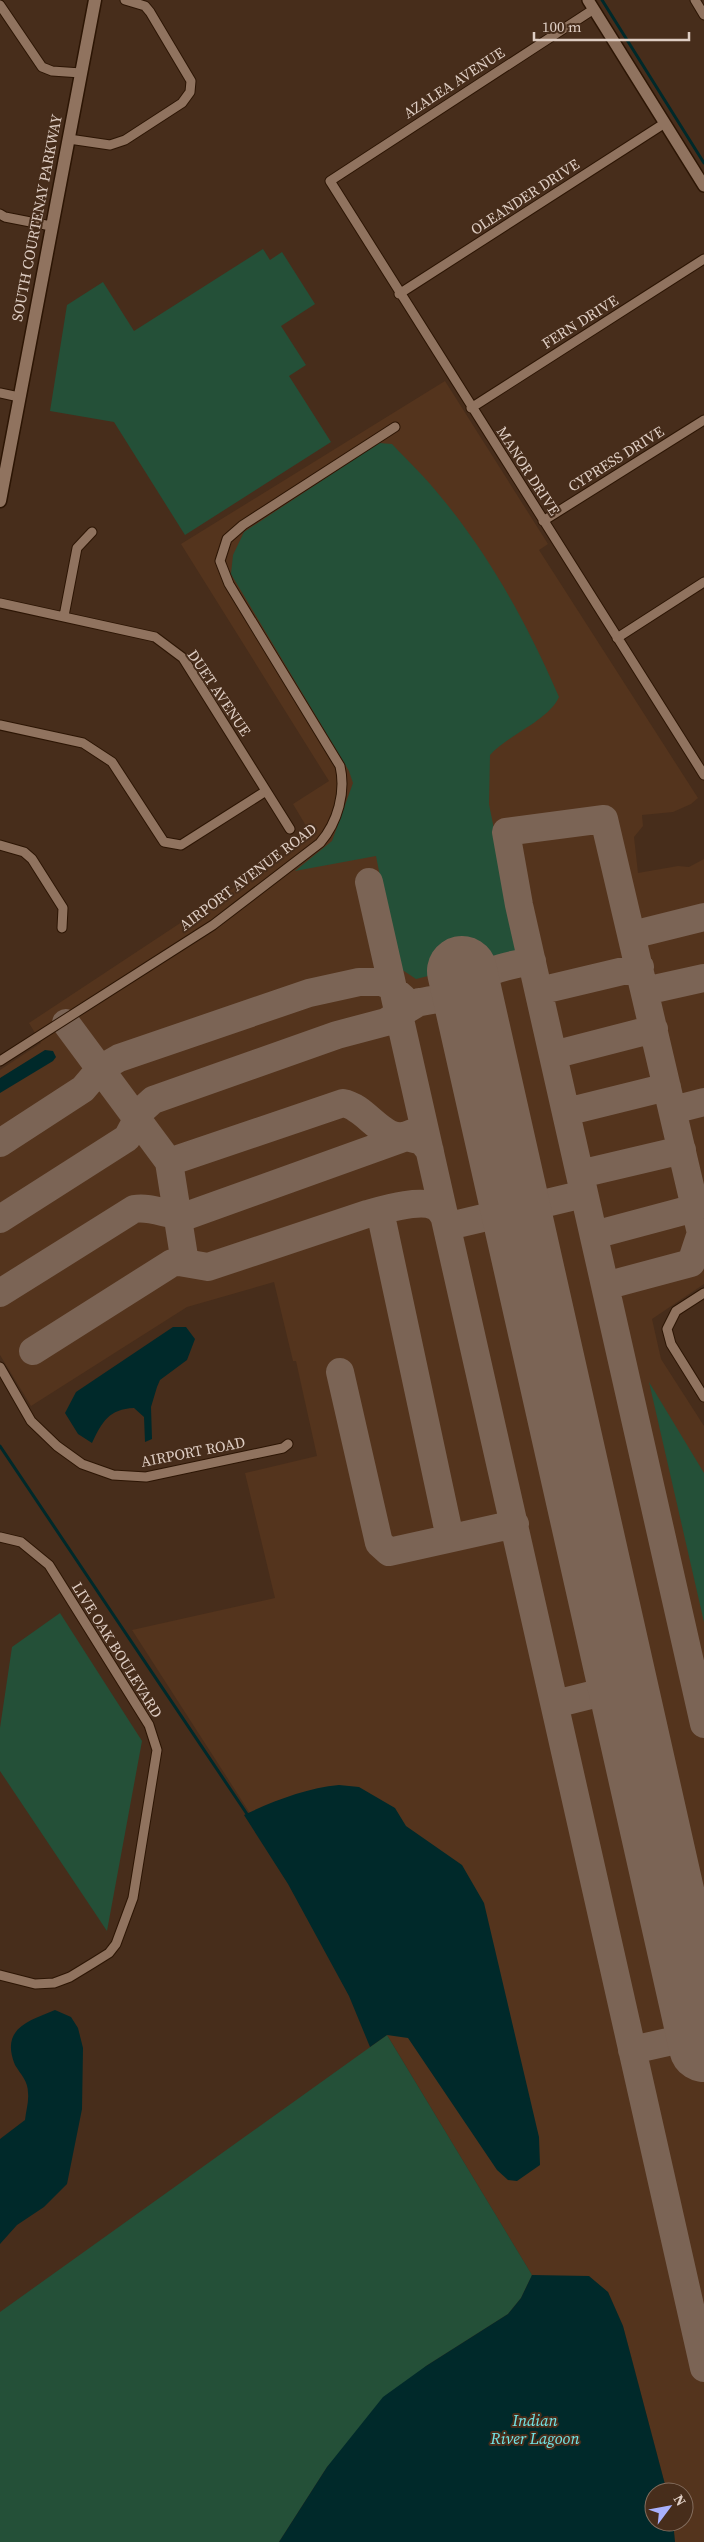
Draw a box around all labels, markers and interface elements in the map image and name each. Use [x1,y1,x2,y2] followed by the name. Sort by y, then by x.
[534,10,689,42] scale bar
[542,16,582,37] text: 100 m
[399,42,509,123] street label: AZALEA AVENUE
[6,112,67,323] street label: SOUTH COURTENAY PARKWAY
[466,154,583,240] street label: OLEANDER DRIVE
[537,290,622,353] street label: FERN DRIVE
[564,421,668,497] street label: CYPRESS DRIVE
[492,422,565,519] street label: MANOR DRIVE
[183,645,256,740] street label: DUET AVENUE
[175,818,321,935] street label: AIRPORT AVENUE ROAD
[139,1431,247,1472] street label: AIRPORT ROAD
[67,1578,168,1722] street label: LIVE OAK BOULEVARD
[490,2409,579,2449] water label: Indian River Lagoon
[644,2482,694,2532] north arrow
[669,2490,691,2510] text: N

